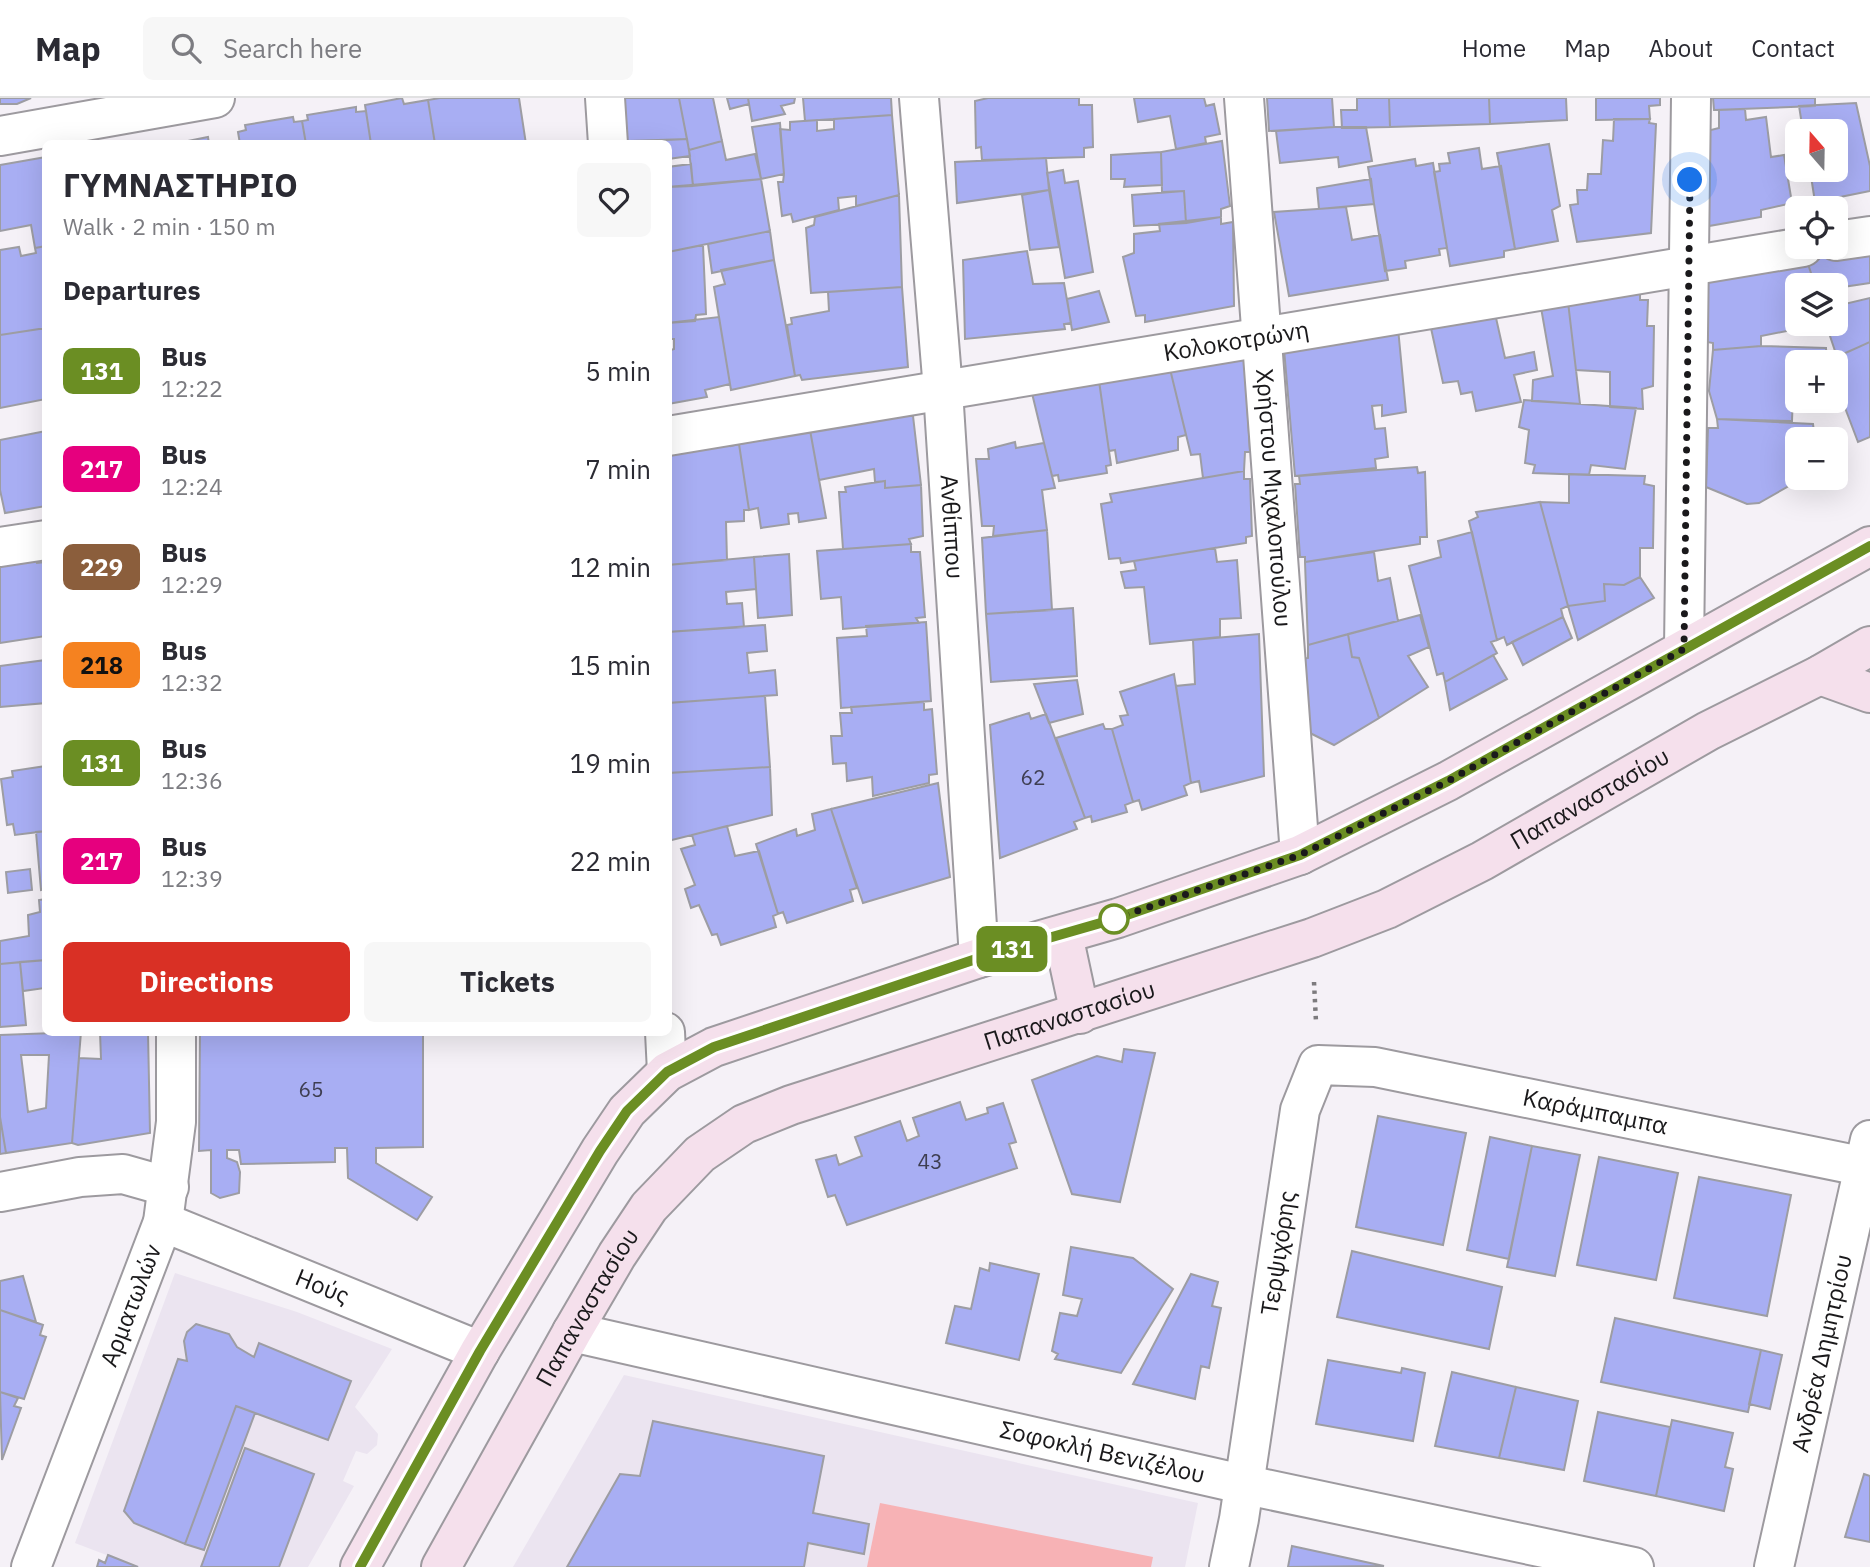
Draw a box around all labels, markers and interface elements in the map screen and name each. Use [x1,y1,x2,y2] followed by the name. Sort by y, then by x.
[143,17,633,80] search box
[35,27,101,70] text: Map
[167,29,205,67] icon: search
[223,31,362,65] text: Search here
[1462,32,1526,64] text: Home
[1564,32,1610,64] text: Map
[1648,32,1713,64] text: About
[1751,32,1835,64] text: Contact
[1785,119,1848,182] north arrow
[1785,119,1848,490] map controls
[1672,162,1707,197] your location
[63,163,298,206] text: ΓΥΜΝΑΣΤΗΡΙΟ
[577,163,651,237] button: heart
[1785,196,1848,259] button: locate
[63,211,276,241] text: Walk · 2 min · 150 m
[63,273,201,307] text: Departures
[1785,273,1848,336] button: layers
[1161,313,1311,368] street label: Κολοκοτρώνη
[161,339,207,373] text: Bus
[1785,350,1848,413] button: +
[585,354,651,388] text: 5 min
[80,355,123,387] text: 131
[1249,367,1300,628] street label: Χρήστου Μιχαλοπούλου
[161,373,223,403] text: 12:22
[1785,427,1848,490] button: −
[161,437,207,471] text: Bus
[585,452,651,486] text: 7 min
[80,453,123,485] text: 217
[161,471,223,501] text: 12:24
[933,473,972,580] street label: Ανθίππου
[161,535,207,569] text: Bus
[570,550,651,584] text: 12 min
[80,551,123,583] text: 229
[161,569,223,599] text: 12:29
[161,633,207,667] text: Bus
[570,648,651,682] text: 15 min
[80,649,123,681] text: 218
[161,667,223,697] text: 12:32
[161,731,207,765] text: Bus
[1504,740,1675,856] street label: Παπαναστασίου
[570,746,651,780] text: 19 min
[80,747,123,779] text: 131
[1020,763,1046,791] house number: 62
[161,765,223,795] text: 12:36
[161,829,207,863] text: Bus
[570,844,651,878] text: 22 min
[80,845,123,877] text: 217
[161,863,223,893] text: 12:39
[1099,904,1129,934] unlabelled marker
[972,926,1052,972] line badge: 131
[990,933,1034,965] text: 131
[63,942,350,1022] button: Directions
[364,942,651,1022] button: Tickets
[979,972,1159,1057] street label: Παπαναστασίου
[298,1075,324,1103] house number: 65
[1520,1081,1671,1141] street label: Καράμπαμπα
[917,1147,943,1175] house number: 43
[1253,1188,1303,1317] street label: Τερψιχόρης
[528,1221,646,1392] street label: Παπαναστασίου
[92,1239,168,1371] street label: Αρματωλών
[1783,1251,1859,1455] street label: Ανδρέα Δημητρίου
[291,1261,354,1311] street label: Ηούς
[997,1413,1208,1490] street label: Σοφοκλή Βενιζέλου

